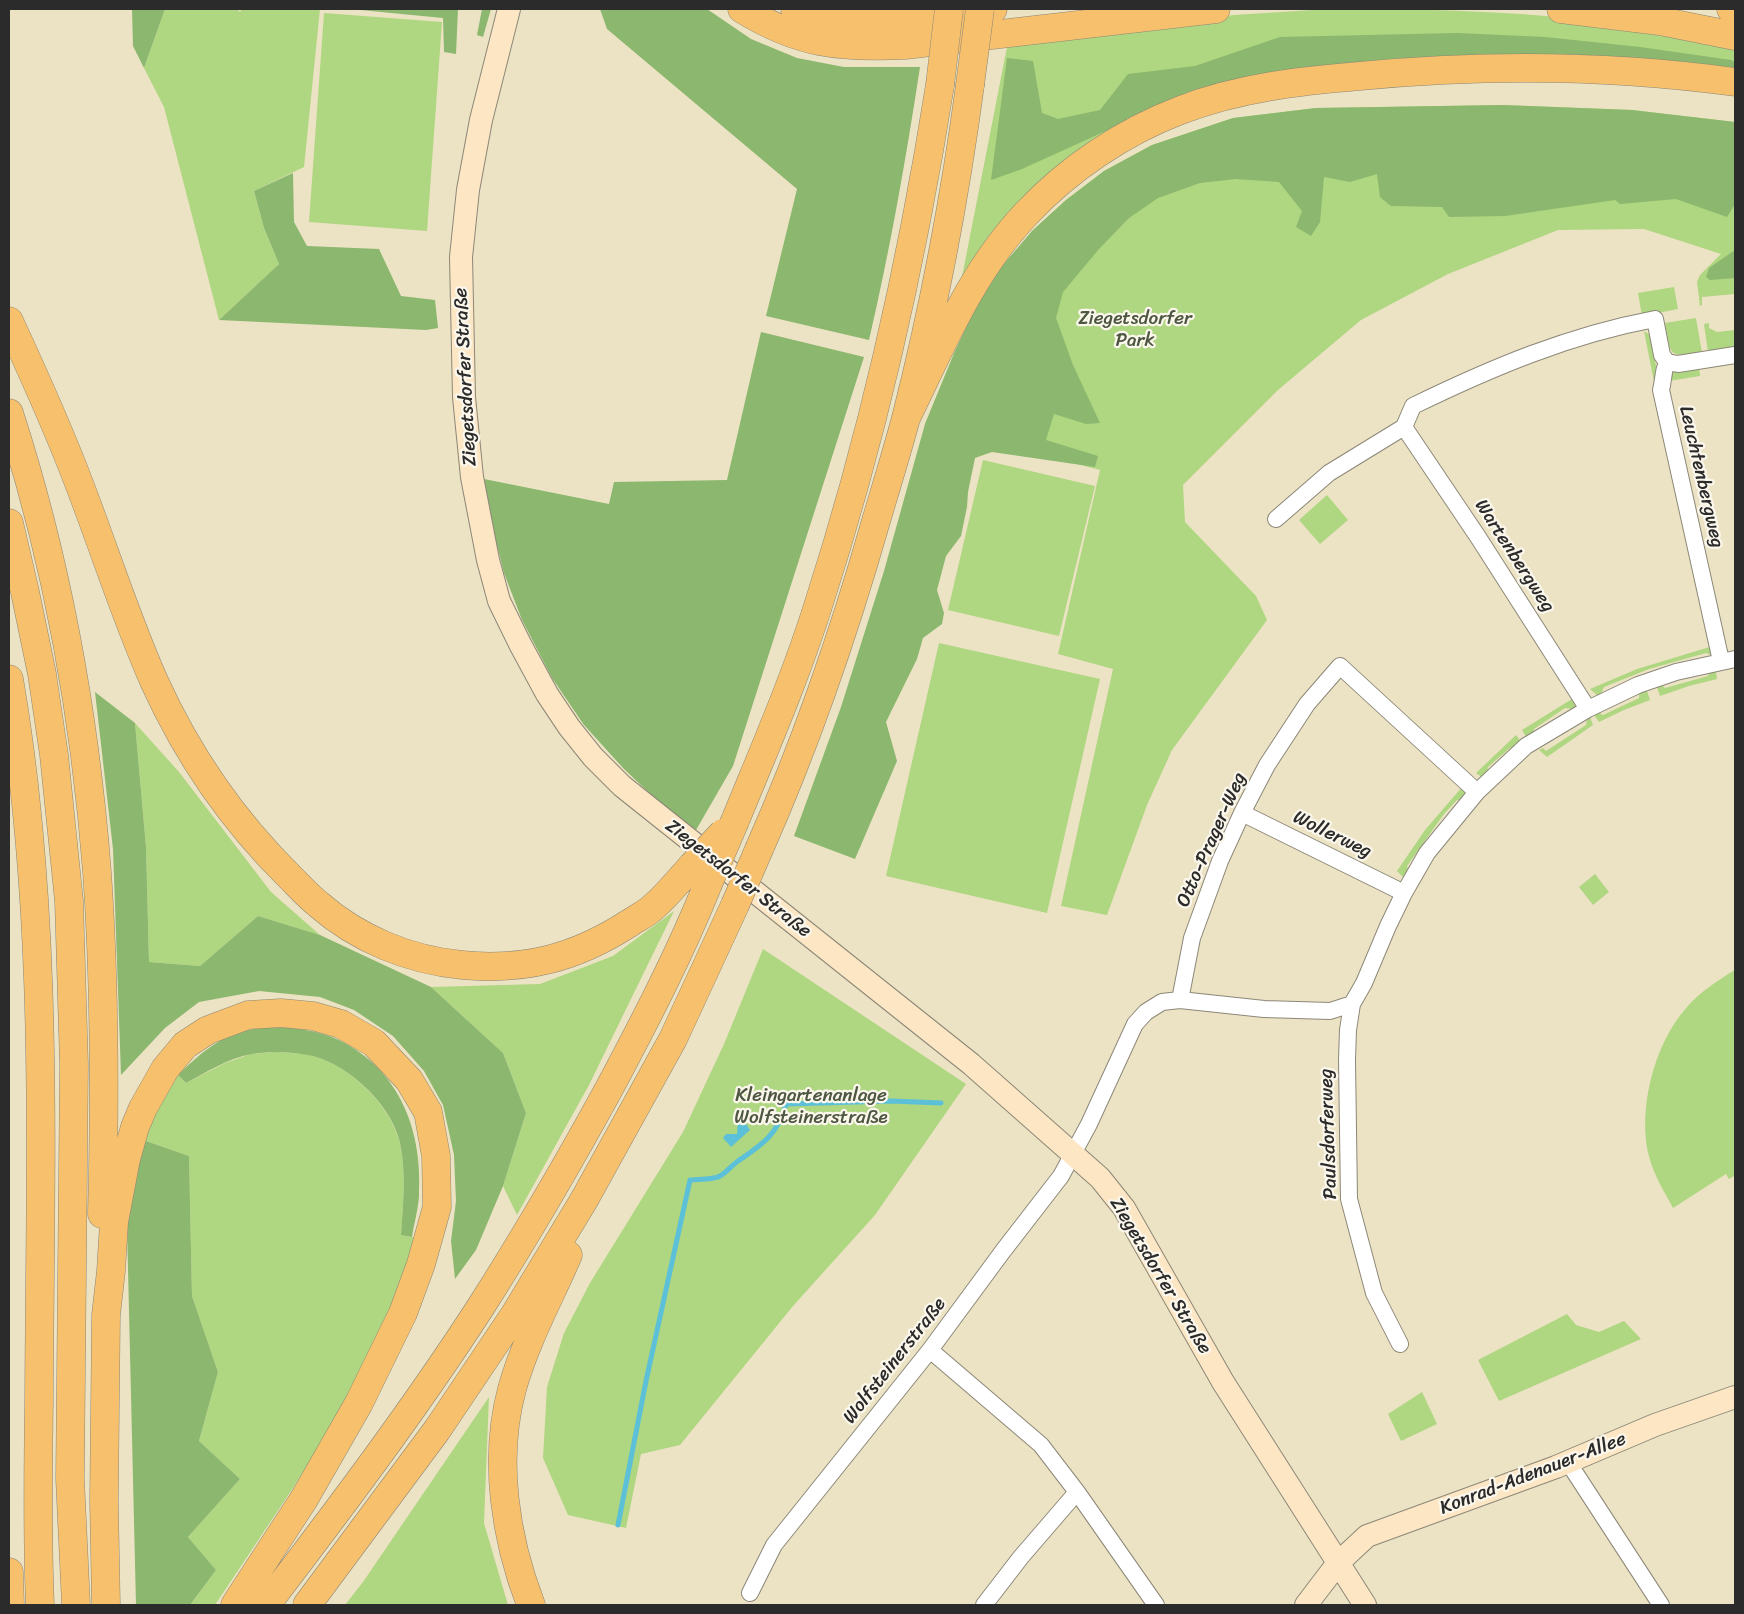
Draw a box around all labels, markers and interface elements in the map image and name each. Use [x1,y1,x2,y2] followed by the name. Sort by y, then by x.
[450,287,482,467] street label: Ziegetsdorfer Straße
[1078,308,1192,352] park label: Ziegetsdorfer Park
[1674,404,1728,550] street label: Leuchtenbergweg
[1469,495,1559,617] street label: Wartenbergweg
[1172,769,1252,911] street label: Otto-Prager-Weg
[1289,806,1375,864] street label: Wollerweg
[661,815,815,943] street label: Ziegetsdorfer Straße
[1315,1068,1343,1200] street label: Paulsdorferweg
[734,1085,888,1129] park label: Kleingartenanlage Wolfsteinerstraße
[1104,1193,1216,1359] street label: Ziegetsdorfer Straße
[839,1294,951,1428] street label: Wolfsteinerstraße
[1437,1428,1629,1520] street label: Konrad-Adenauer-Allee

